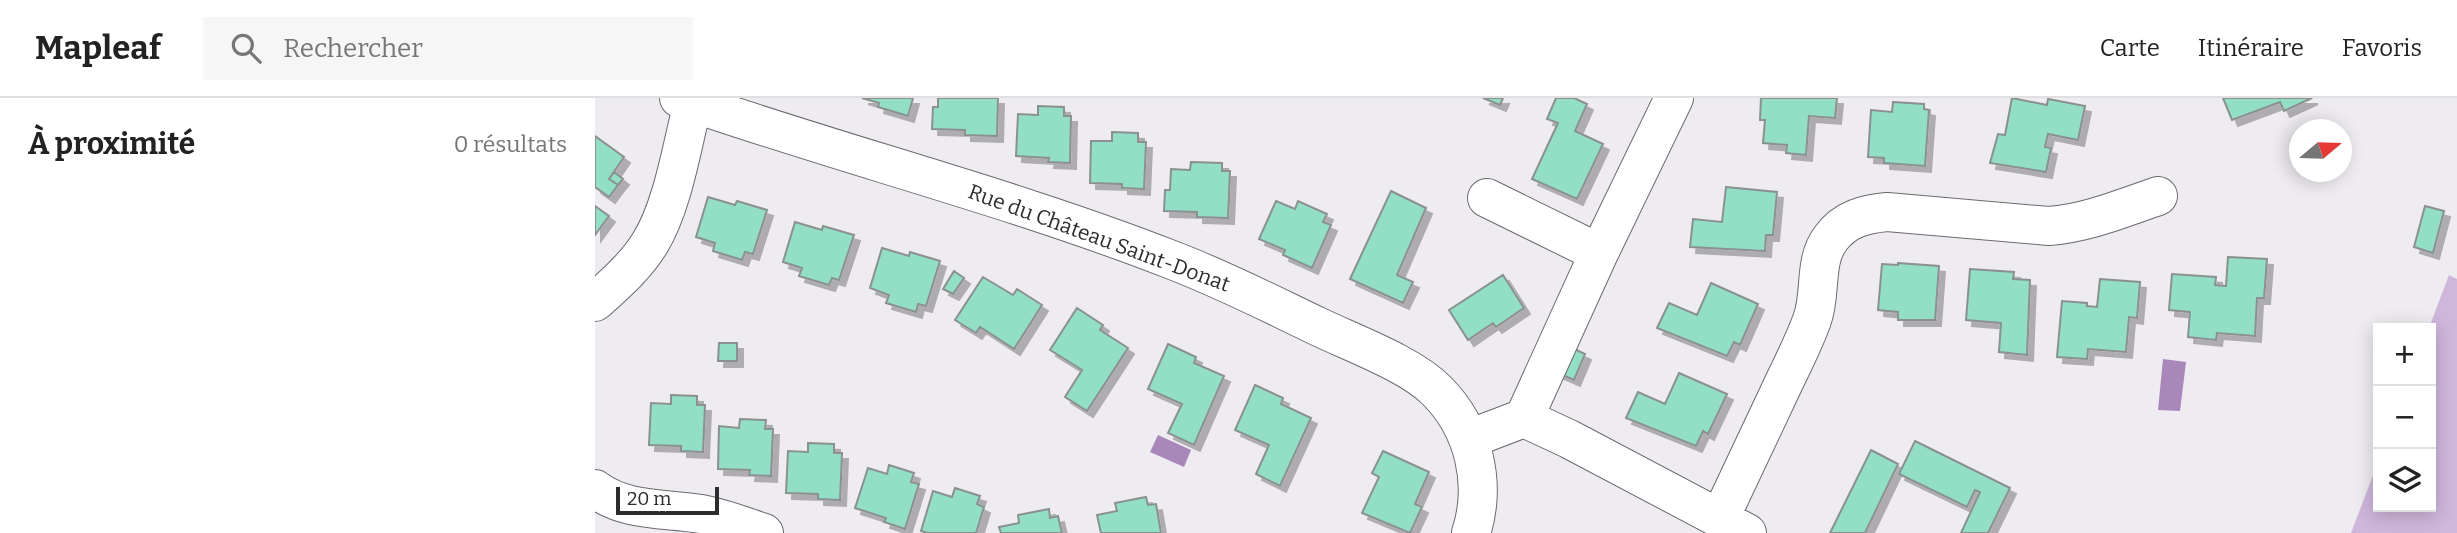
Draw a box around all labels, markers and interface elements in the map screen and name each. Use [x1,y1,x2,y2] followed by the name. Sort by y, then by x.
[203,17,693,80] search box
[35,28,161,68] text: Mapleaf
[227,29,265,67] icon: search
[283,33,423,64] text: Rechercher
[2100,34,2160,62] text: Carte
[2198,34,2304,62] text: Itinéraire
[2342,34,2422,62] text: Favoris
[2289,119,2352,182] north arrow
[28,126,195,162] text: À proximité
[454,130,567,158] text: 0 résultats
[965,178,1234,298] street label: Rue du Château Saint-Donat
[2373,323,2436,512] map controls
[2373,323,2436,386] button: +
[2373,386,2436,449] button: −
[2373,449,2436,512] button: layers
[616,484,719,516] scale bar
[627,487,671,510] text: 20 m

